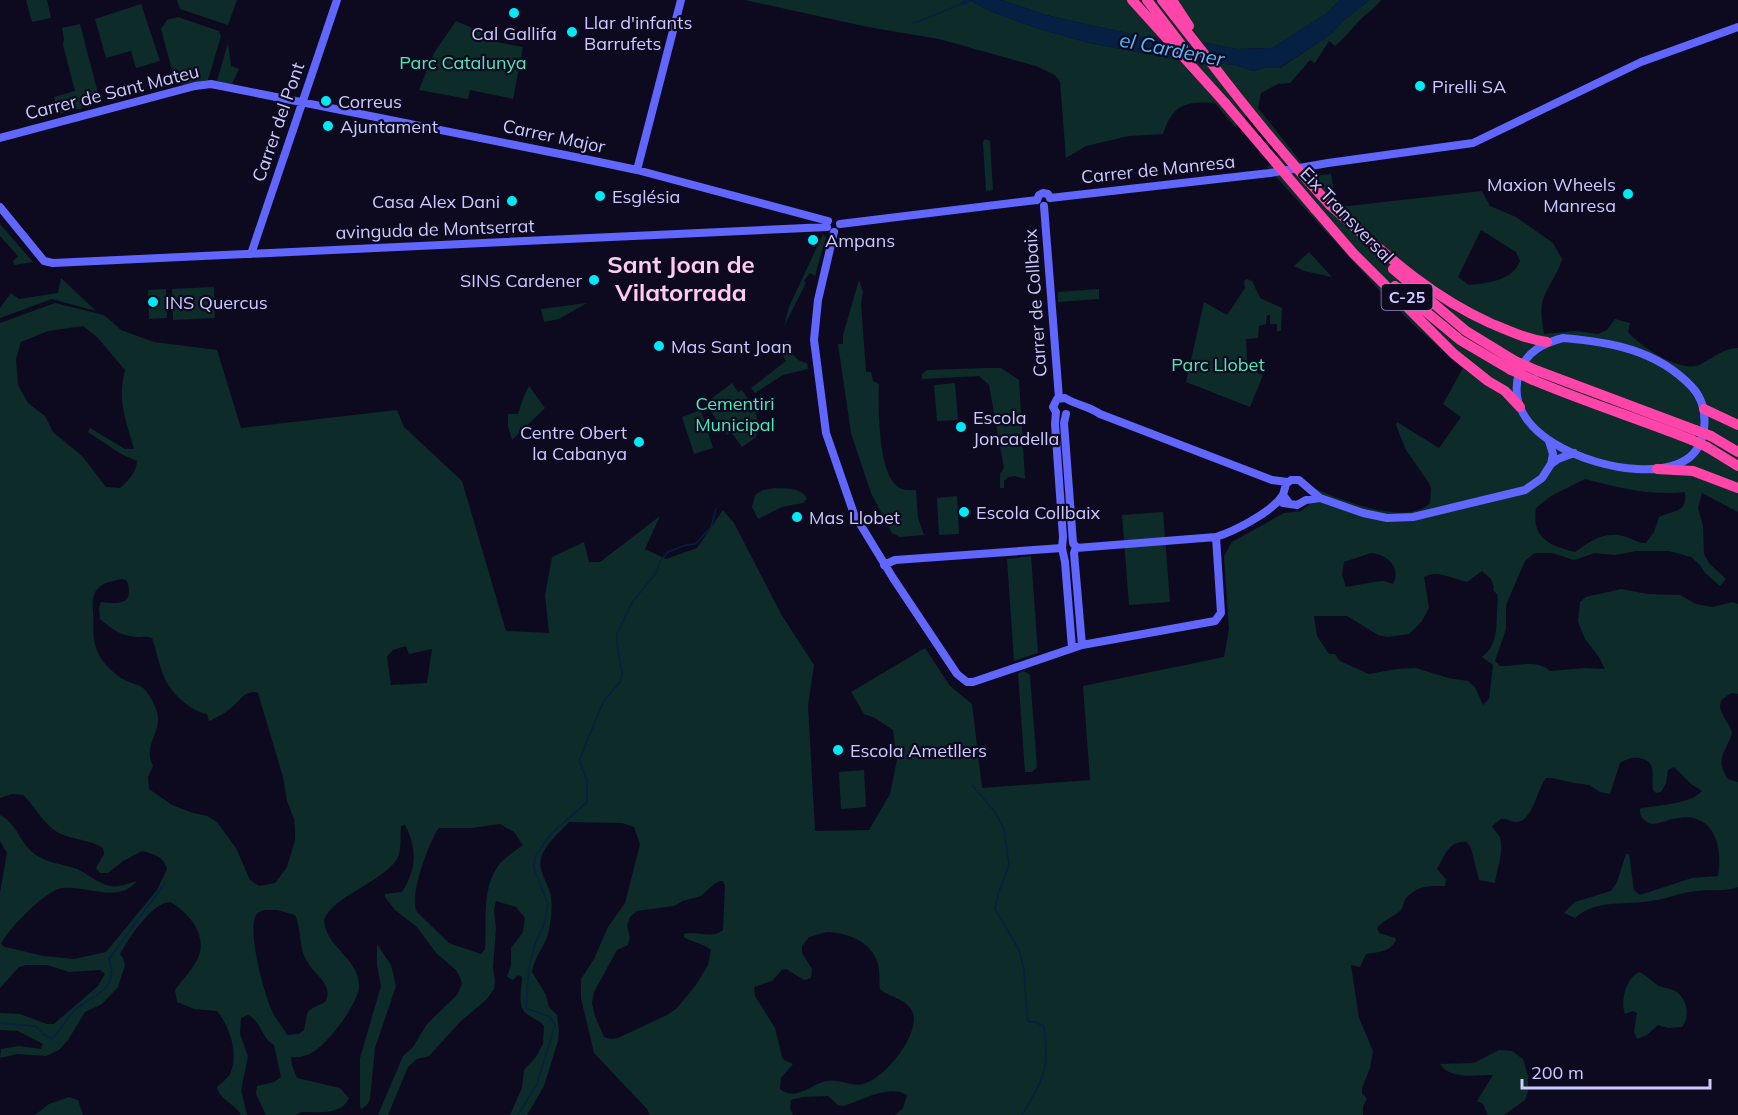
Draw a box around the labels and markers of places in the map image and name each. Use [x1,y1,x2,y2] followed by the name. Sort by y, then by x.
[507,6,521,20] marker: Cal Gallifa
[584,11,692,55] place label: Llar d'infants Barrufets
[471,22,557,45] place label: Cal Gallifa
[565,25,579,39] marker: Llar d'infants Barrufets
[1432,75,1506,98] place label: Pirelli SA
[1413,79,1427,93] marker: Pirelli SA
[338,90,402,113] place label: Correus
[319,94,333,108] marker: Correus
[340,115,438,138] place label: Ajuntament
[321,119,335,133] marker: Ajuntament
[1487,173,1616,217] place label: Maxion Wheels Manresa
[612,185,680,208] place label: Església
[1621,187,1635,201] marker: Maxion Wheels Manresa
[593,189,607,203] marker: Església
[372,190,500,213] place label: Casa Alex Dani
[505,194,519,208] marker: Casa Alex Dani
[825,229,895,252] place label: Ampans
[806,233,820,247] marker: Ampans
[460,269,582,292] place label: SINS Cardener
[587,273,601,287] marker: SINS Cardener
[165,291,268,314] place label: INS Quercus
[146,295,160,309] marker: INS Quercus
[671,335,792,358] place label: Mas Sant Joan
[652,339,666,353] marker: Mas Sant Joan
[973,406,1059,450] place label: Escola Joncadella
[954,420,968,434] marker: Escola Joncadella
[520,421,627,465] place label: Centre Obert la Cabanya
[632,435,646,449] marker: Centre Obert la Cabanya
[976,501,1101,524] place label: Escola Collbaix
[957,505,971,519] marker: Escola Collbaix
[809,506,900,529] place label: Mas Llobet
[790,510,804,524] marker: Mas Llobet
[850,739,987,762] place label: Escola Ametllers
[831,743,845,757] marker: Escola Ametllers

